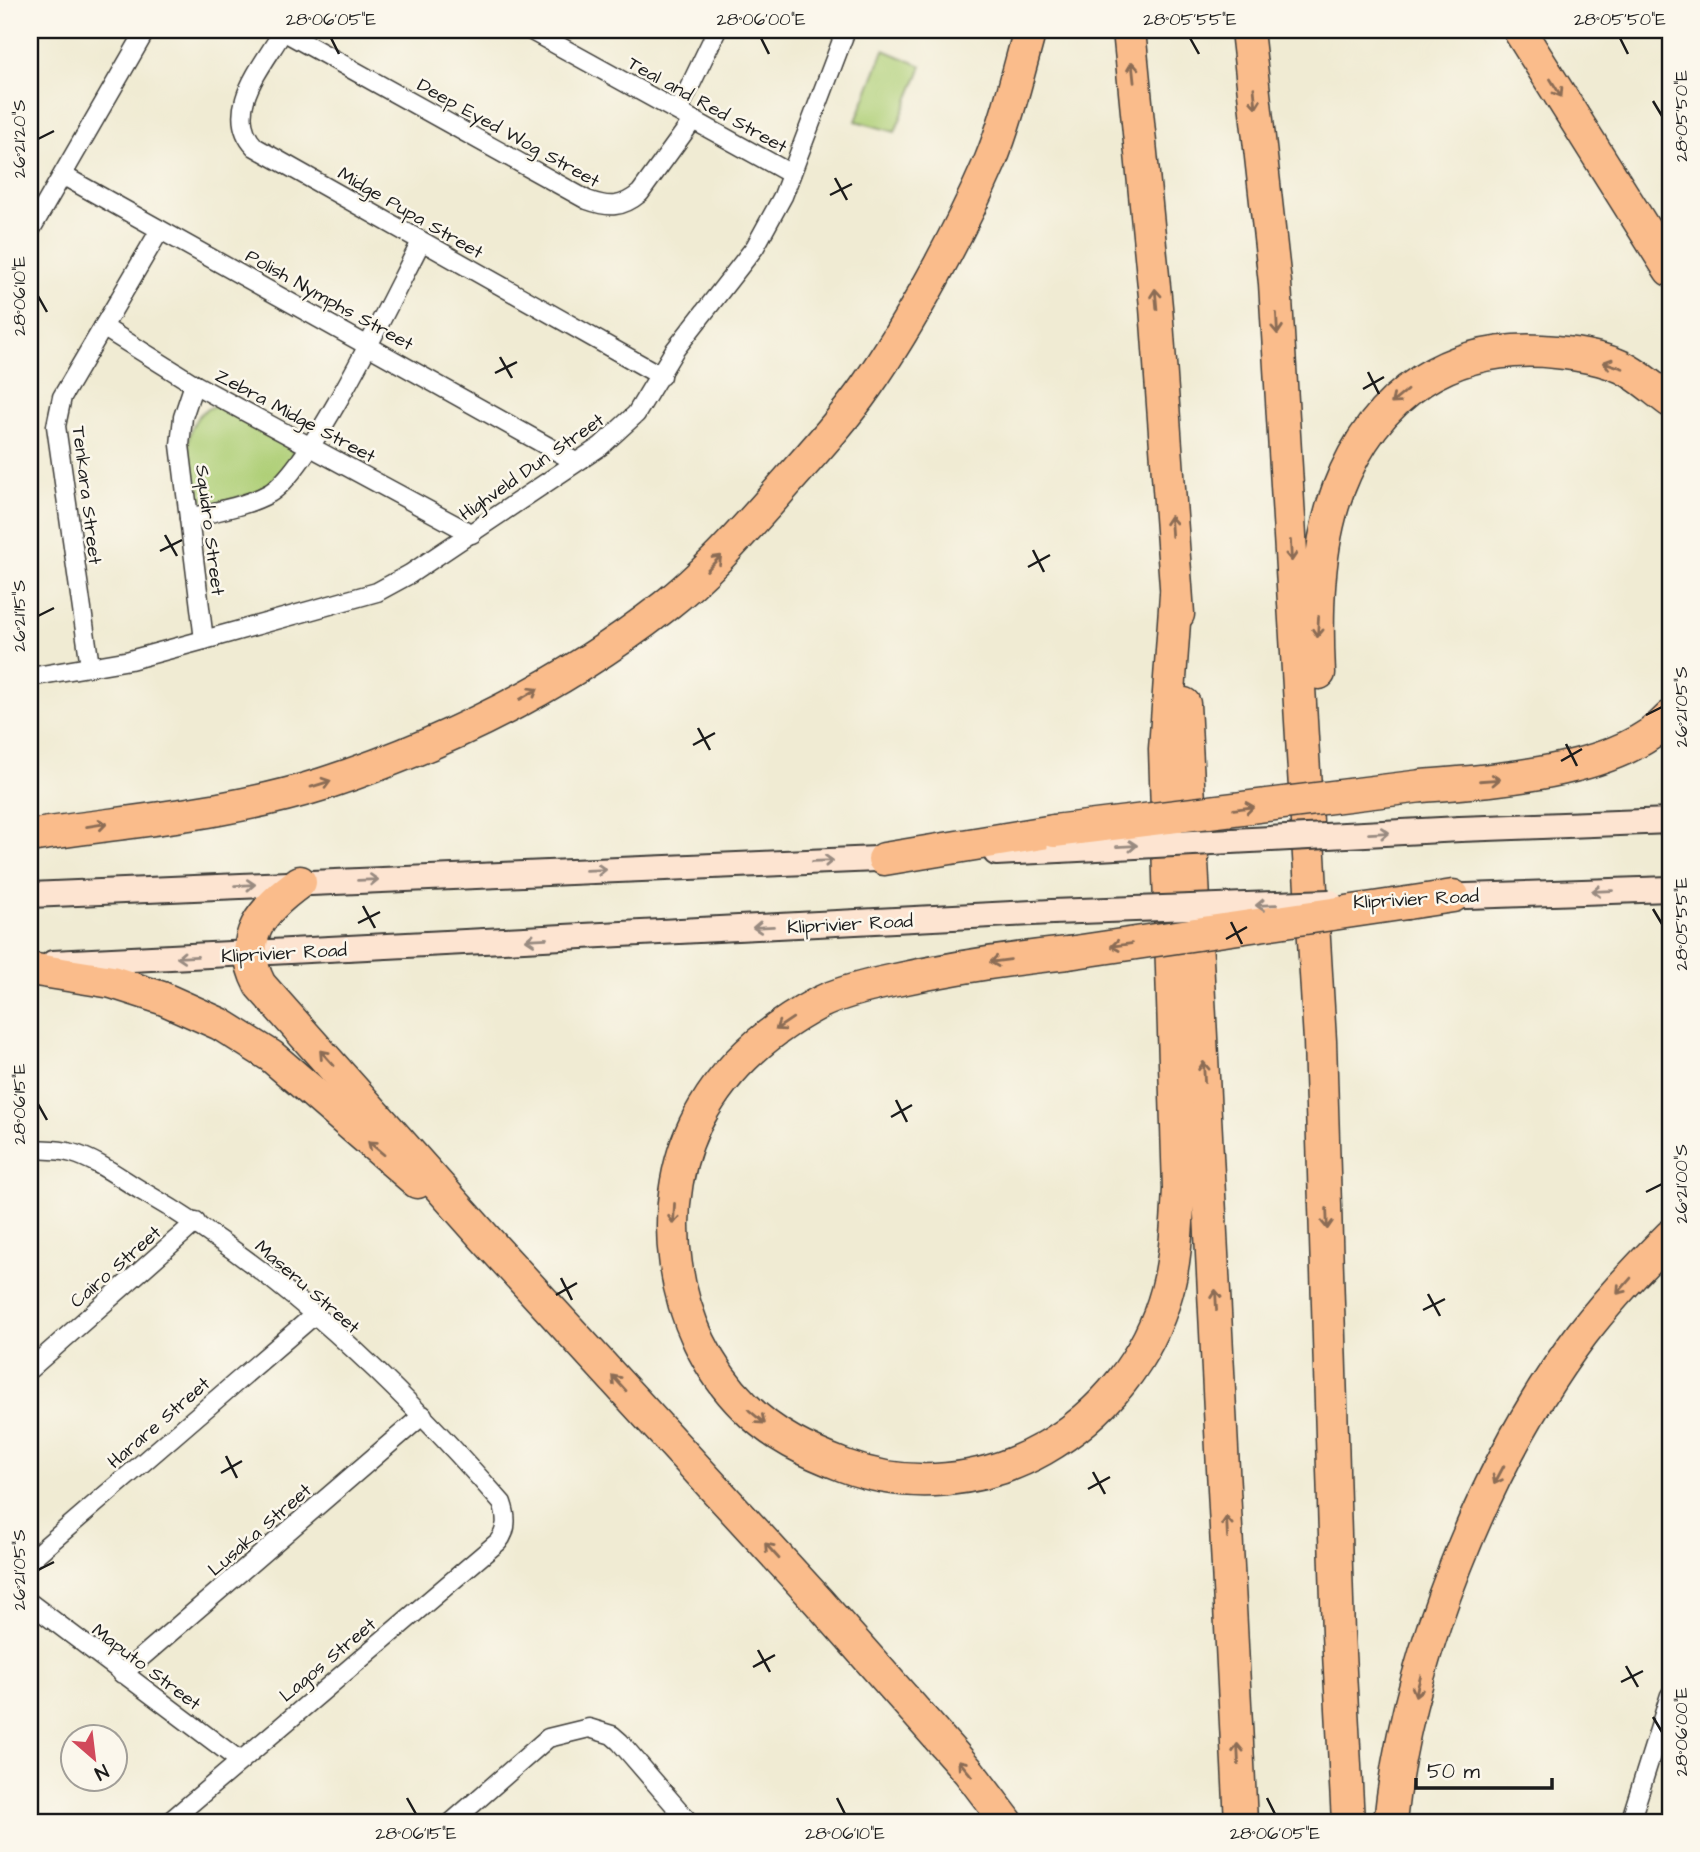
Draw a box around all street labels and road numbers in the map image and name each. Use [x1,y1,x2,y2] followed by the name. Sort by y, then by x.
[623,50,792,161] street label: Teal and Red Street
[412,72,605,196] street label: Deep Eyed Wog Street
[332,161,488,267] street label: Midge Pupa Street
[240,243,418,359] street label: Polish Nymphs Street
[210,363,381,471] street label: Zebra Midge Street
[454,407,611,528] street label: Highveld Dun Street
[65,424,108,566] street label: Tenkara Street
[188,463,231,597] street label: Squidro Street
[1352,883,1480,916] street label: Kliprivier Road
[786,908,914,941] street label: Kliprivier Road
[220,937,348,970] street label: Kliprivier Road
[64,1220,168,1315] street label: Cairo Street
[249,1234,366,1341] street label: Maseru Street
[102,1371,216,1475] street label: Harare Street
[202,1477,318,1583] street label: Lusaka Street
[274,1611,383,1710] street label: Lagos Street
[86,1617,206,1717] street label: Maputo Street

